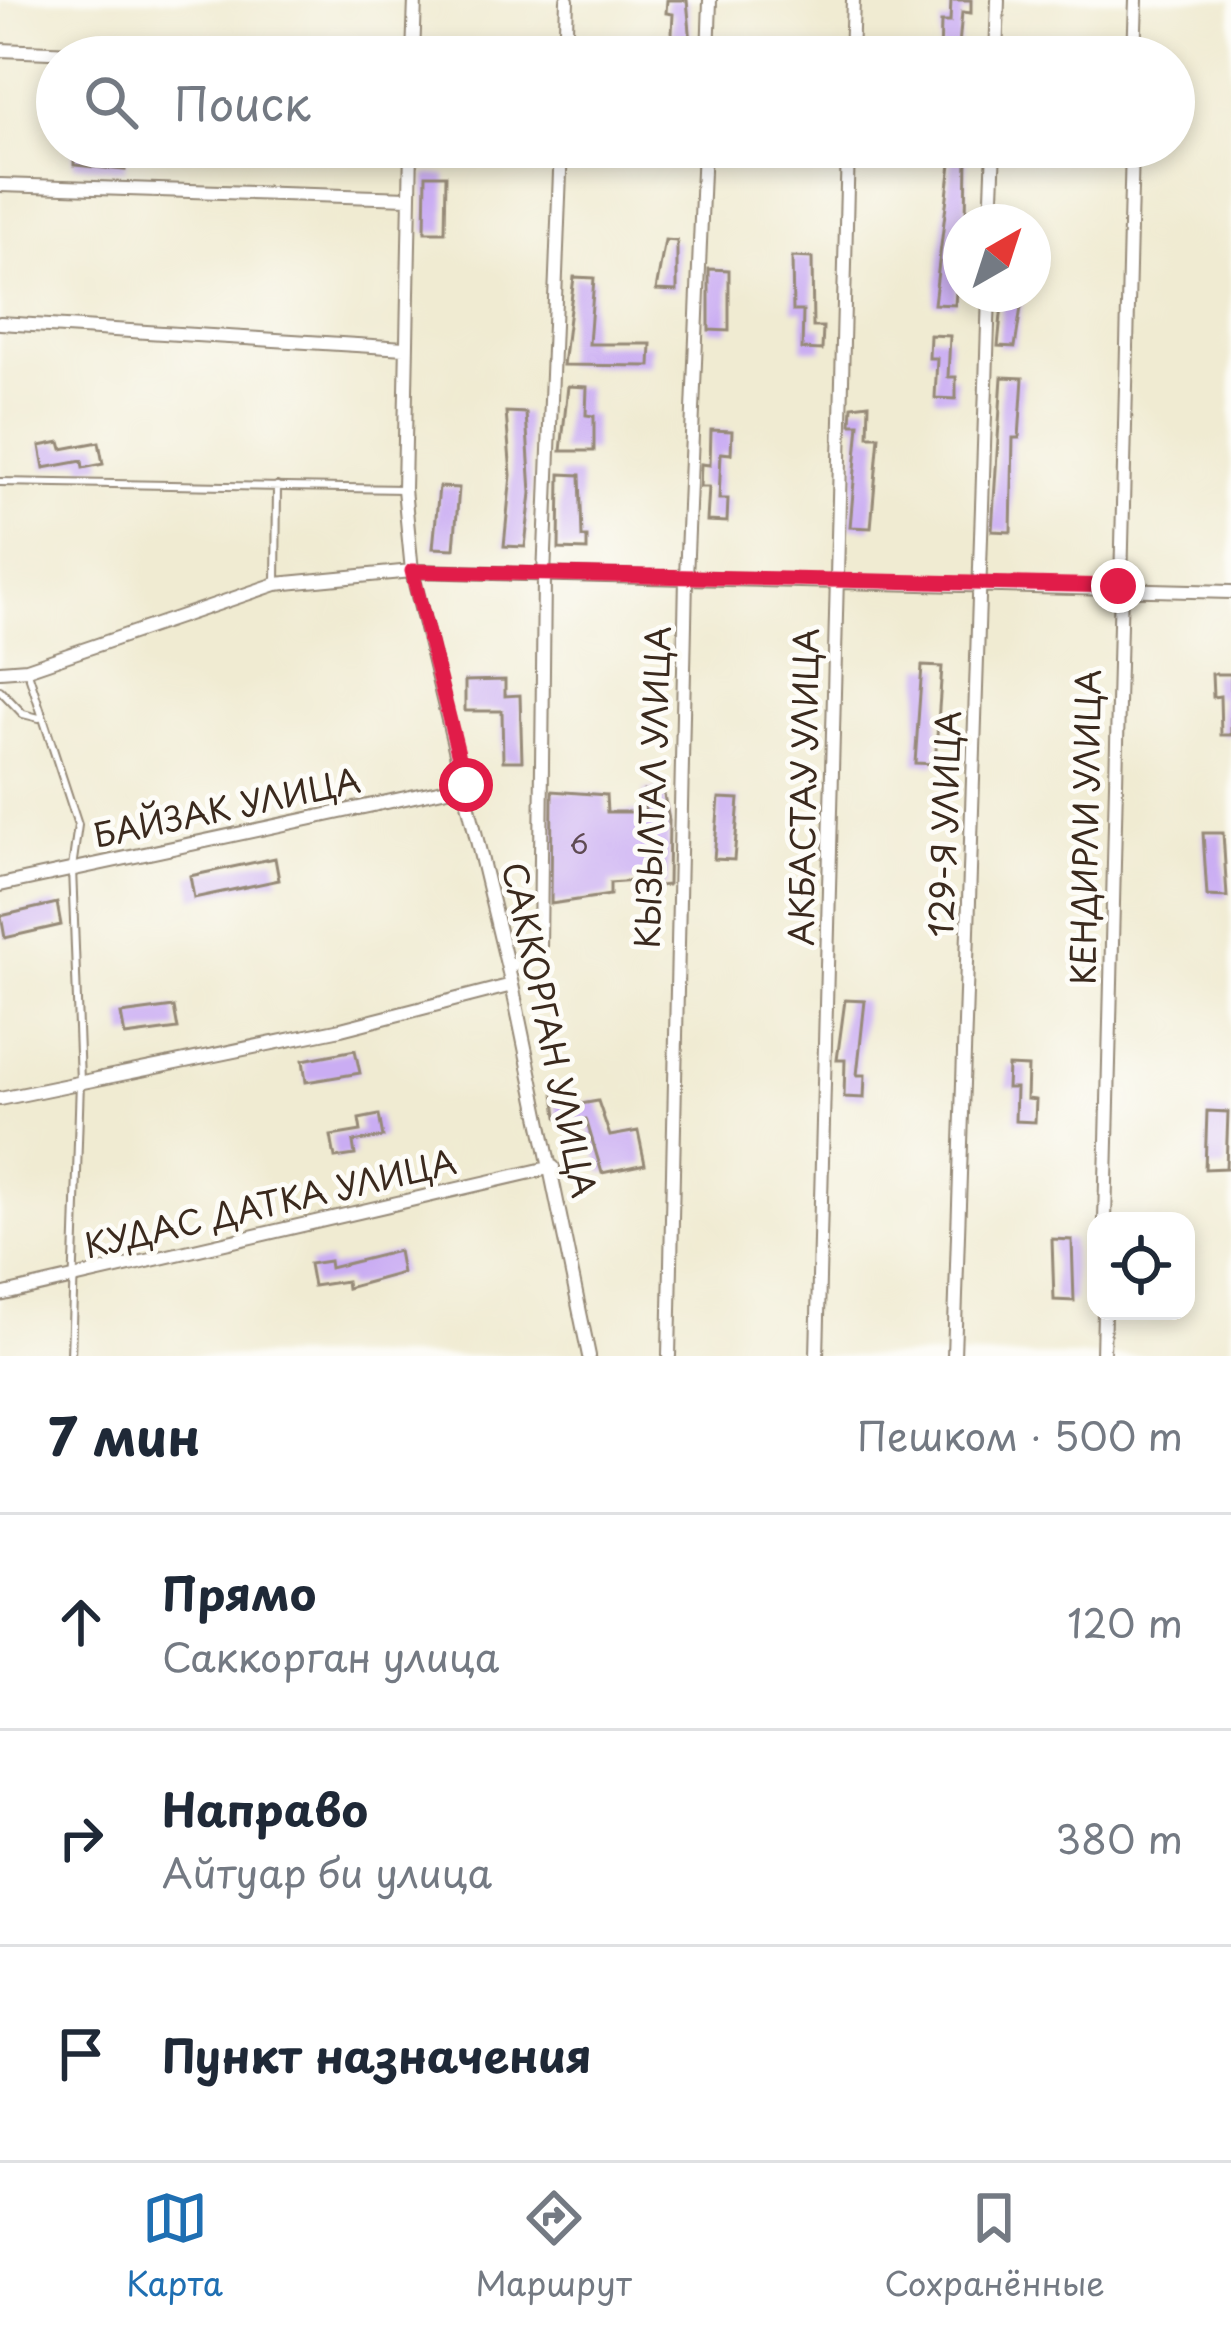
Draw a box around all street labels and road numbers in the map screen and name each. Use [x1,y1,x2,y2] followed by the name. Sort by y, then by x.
[620,625,682,949] street label: КЫЗЫЛТАЛ УЛИЦА
[774,628,830,946] street label: АКБАСТАУ УЛИЦА
[1056,669,1112,985] street label: КЕНДИРЛИ УЛИЦА
[914,710,972,938] street label: 129-Я УЛИЦА
[89,753,365,859] street label: БАЙЗАК УЛИЦА
[491,857,611,1202] street label: САККОРГАН УЛИЦА
[78,1135,461,1269] street label: КУДАС ДАТКА УЛИЦА

